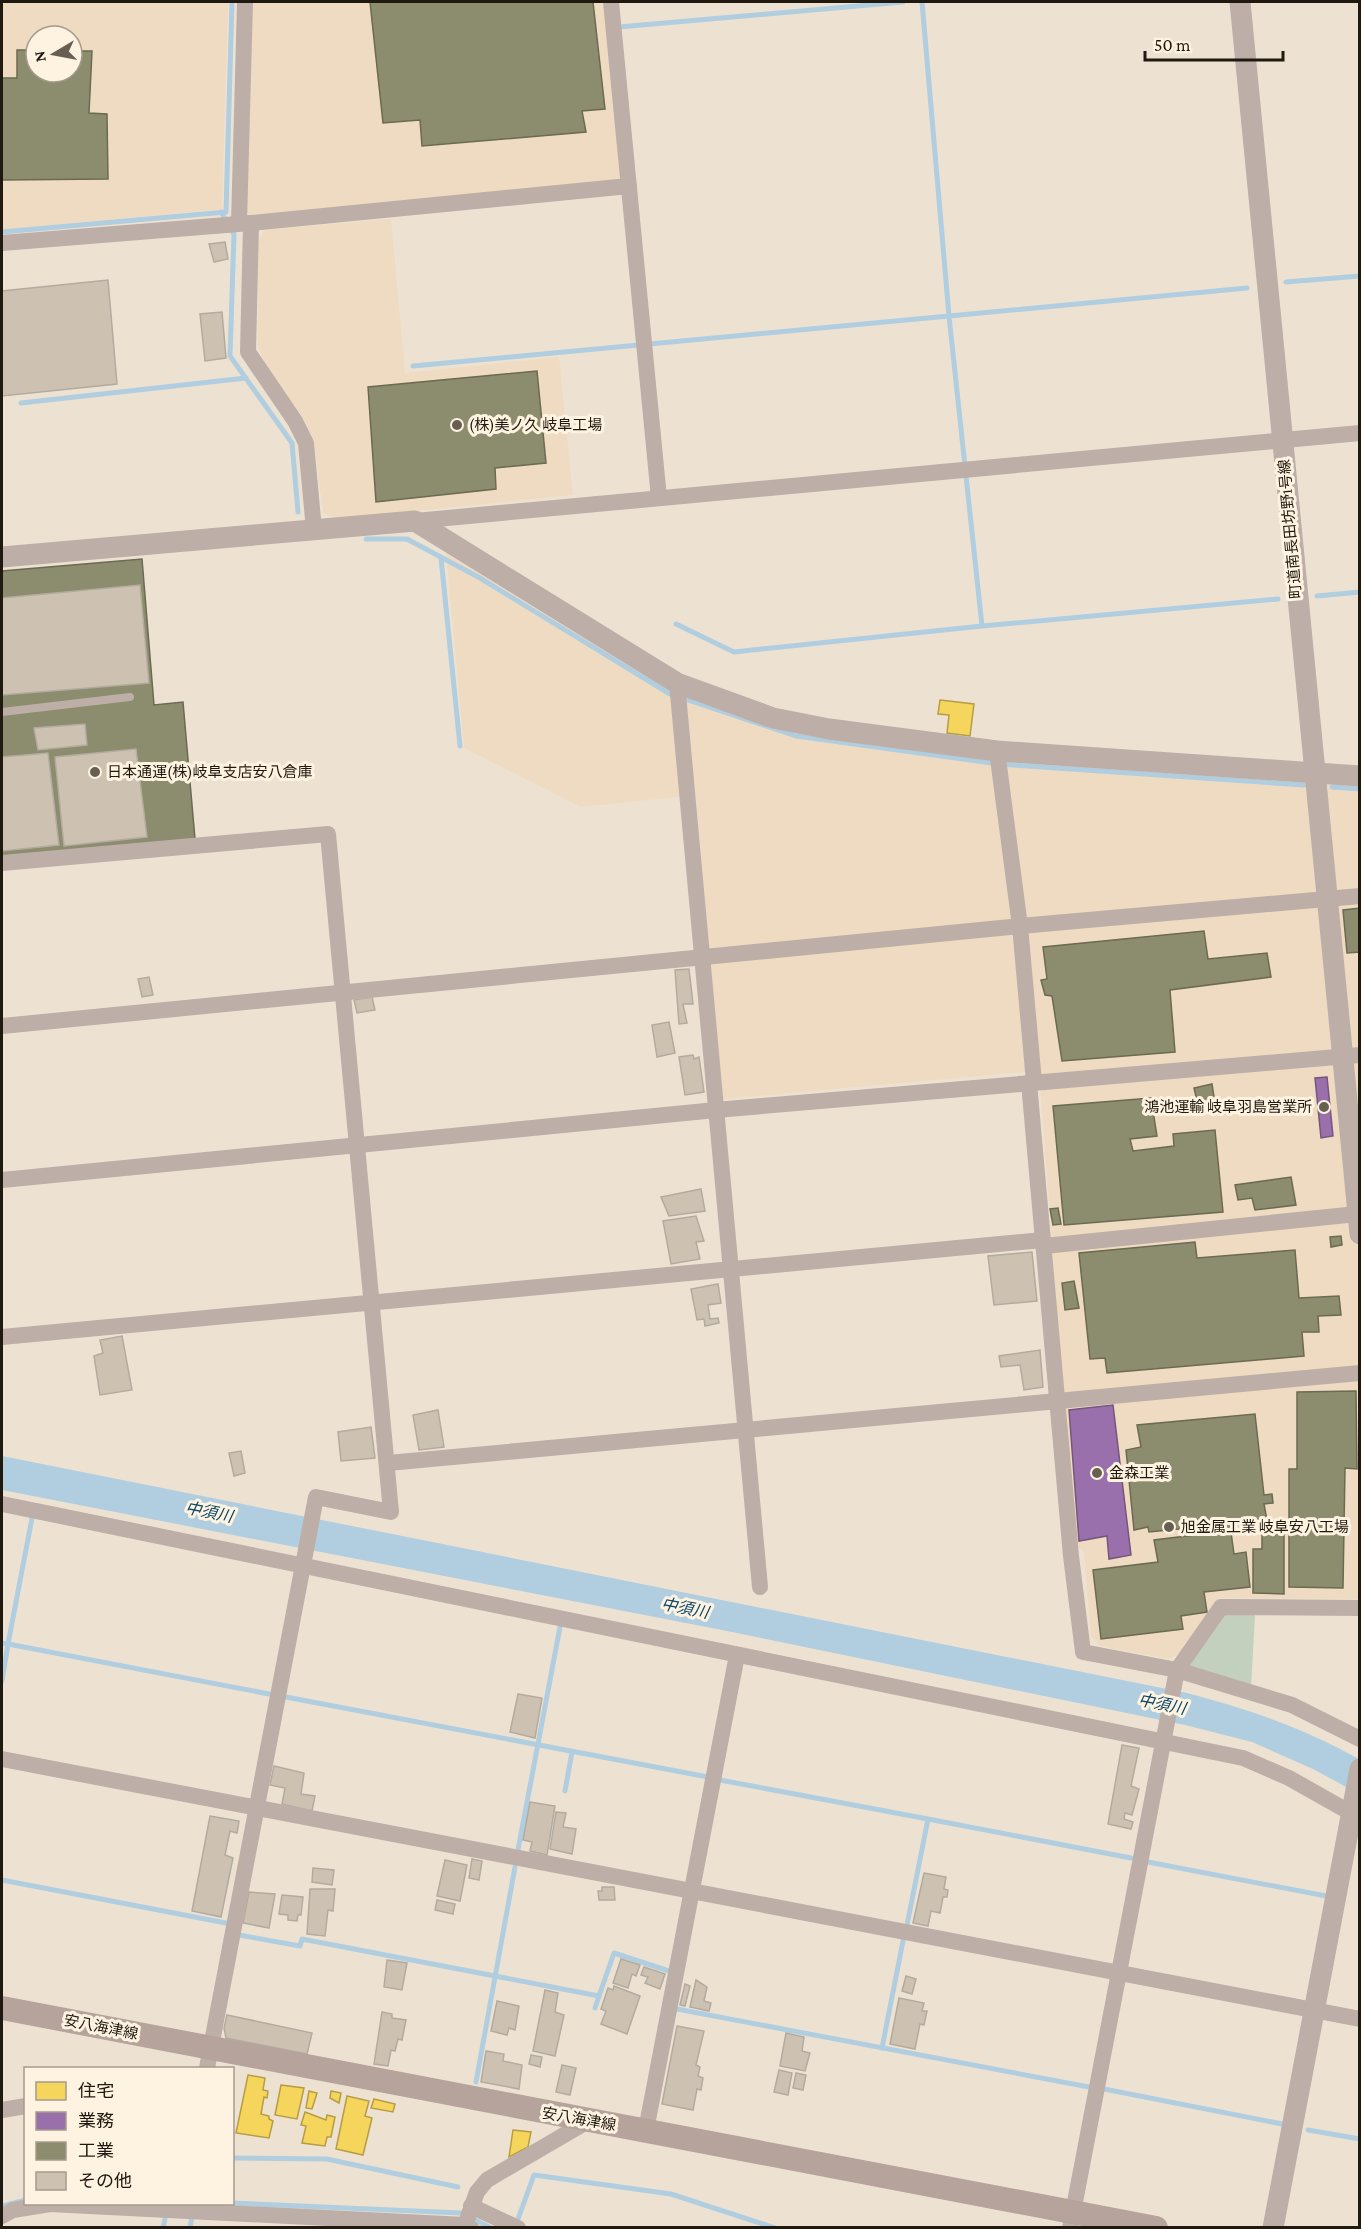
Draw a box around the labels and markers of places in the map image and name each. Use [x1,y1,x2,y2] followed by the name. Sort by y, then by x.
[469,417,602,434] place label: (株)美ノ久 岐阜工場
[450,418,464,432] marker: (株)美ノ久 岐阜工場
[107,764,313,781] place label: 日本通運(株)岐阜支店安八倉庫
[88,765,102,779] marker: 日本通運(株)岐阜支店安八倉庫
[1144,1098,1312,1115] place label: 鴻池運輸 岐阜羽島営業所
[1317,1100,1331,1114] marker: 鴻池運輸 岐阜羽島営業所
[1109,1465,1169,1481] place label: 金森工業
[1090,1466,1104,1480] marker: 金森工業
[1181,1519,1349,1535] place label: 旭金属工業 岐阜安八工場
[1162,1520,1176,1534] marker: 旭金属工業 岐阜安八工場

